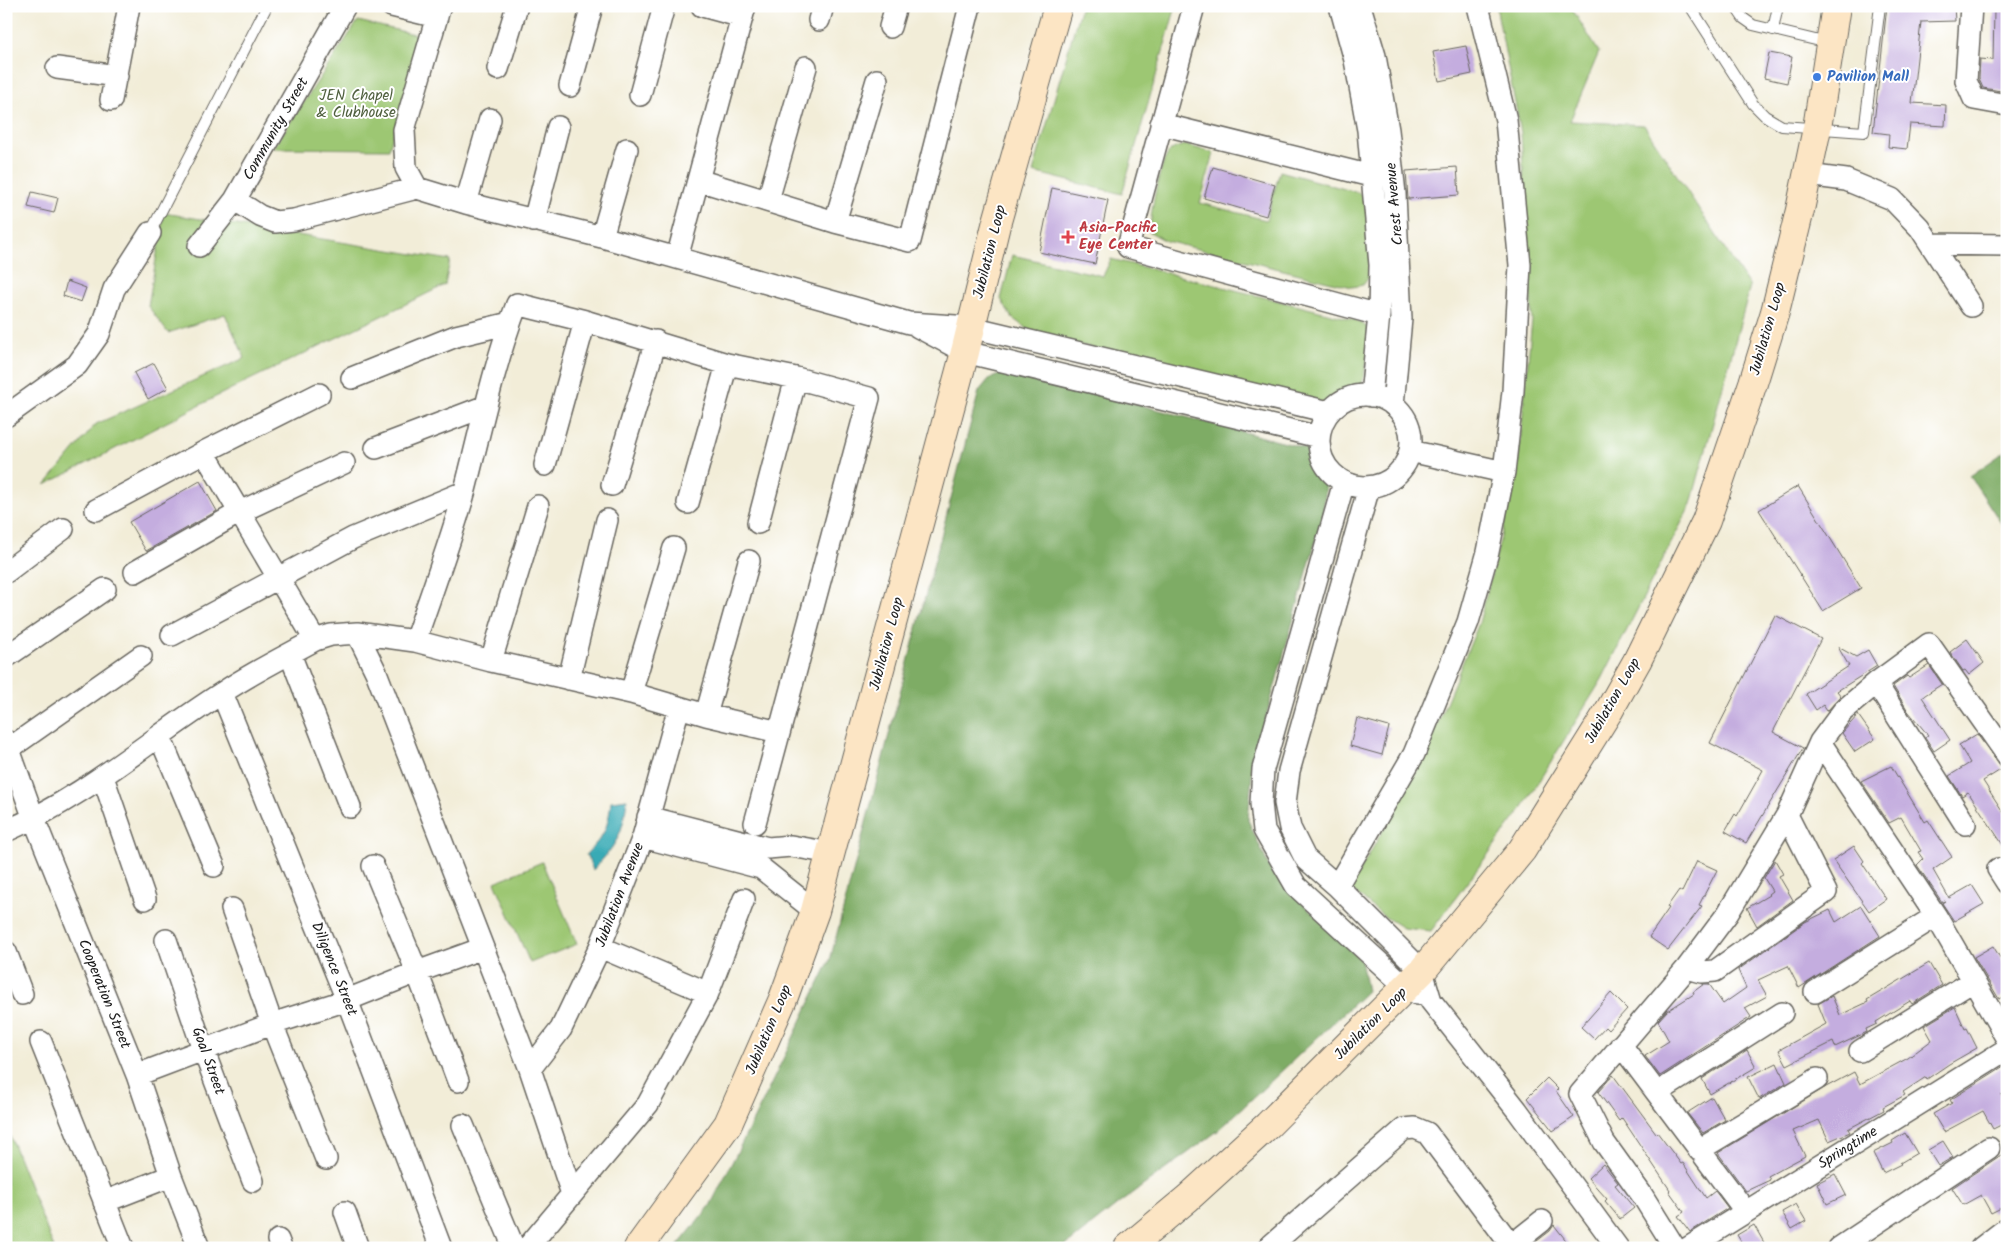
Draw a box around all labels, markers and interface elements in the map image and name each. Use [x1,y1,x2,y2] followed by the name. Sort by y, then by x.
[1827,65,1909,89] place label: Pavilion Mall
[1811,71,1823,83] marker: Pavilion Mall
[237,73,315,185] street label: Community Street
[316,84,396,125] park label: JEN Chapel & Clubhouse
[1379,161,1411,246] street label: Crest Avenue
[967,203,1013,301] street label: Jubilation Loop
[1079,216,1157,257] place label: Asia-Pacific Eye Center
[1061,230,1075,244] marker: Asia-Pacific Eye Center
[1743,280,1793,378] street label: Jubilation Loop
[863,595,911,693] street label: Jubilation Loop
[1579,654,1647,748] street label: Jubilation Loop
[589,839,651,951] street label: Jubilation Avenue
[304,918,364,1020] street label: Diligence Street
[71,935,137,1053] street label: Cooperation Street
[739,981,799,1079] street label: Jubilation Loop
[1329,982,1413,1066] street label: Jubilation Loop
[185,1024,231,1099] street label: Goal Street
[1813,1120,1883,1176] street label: Springtime

